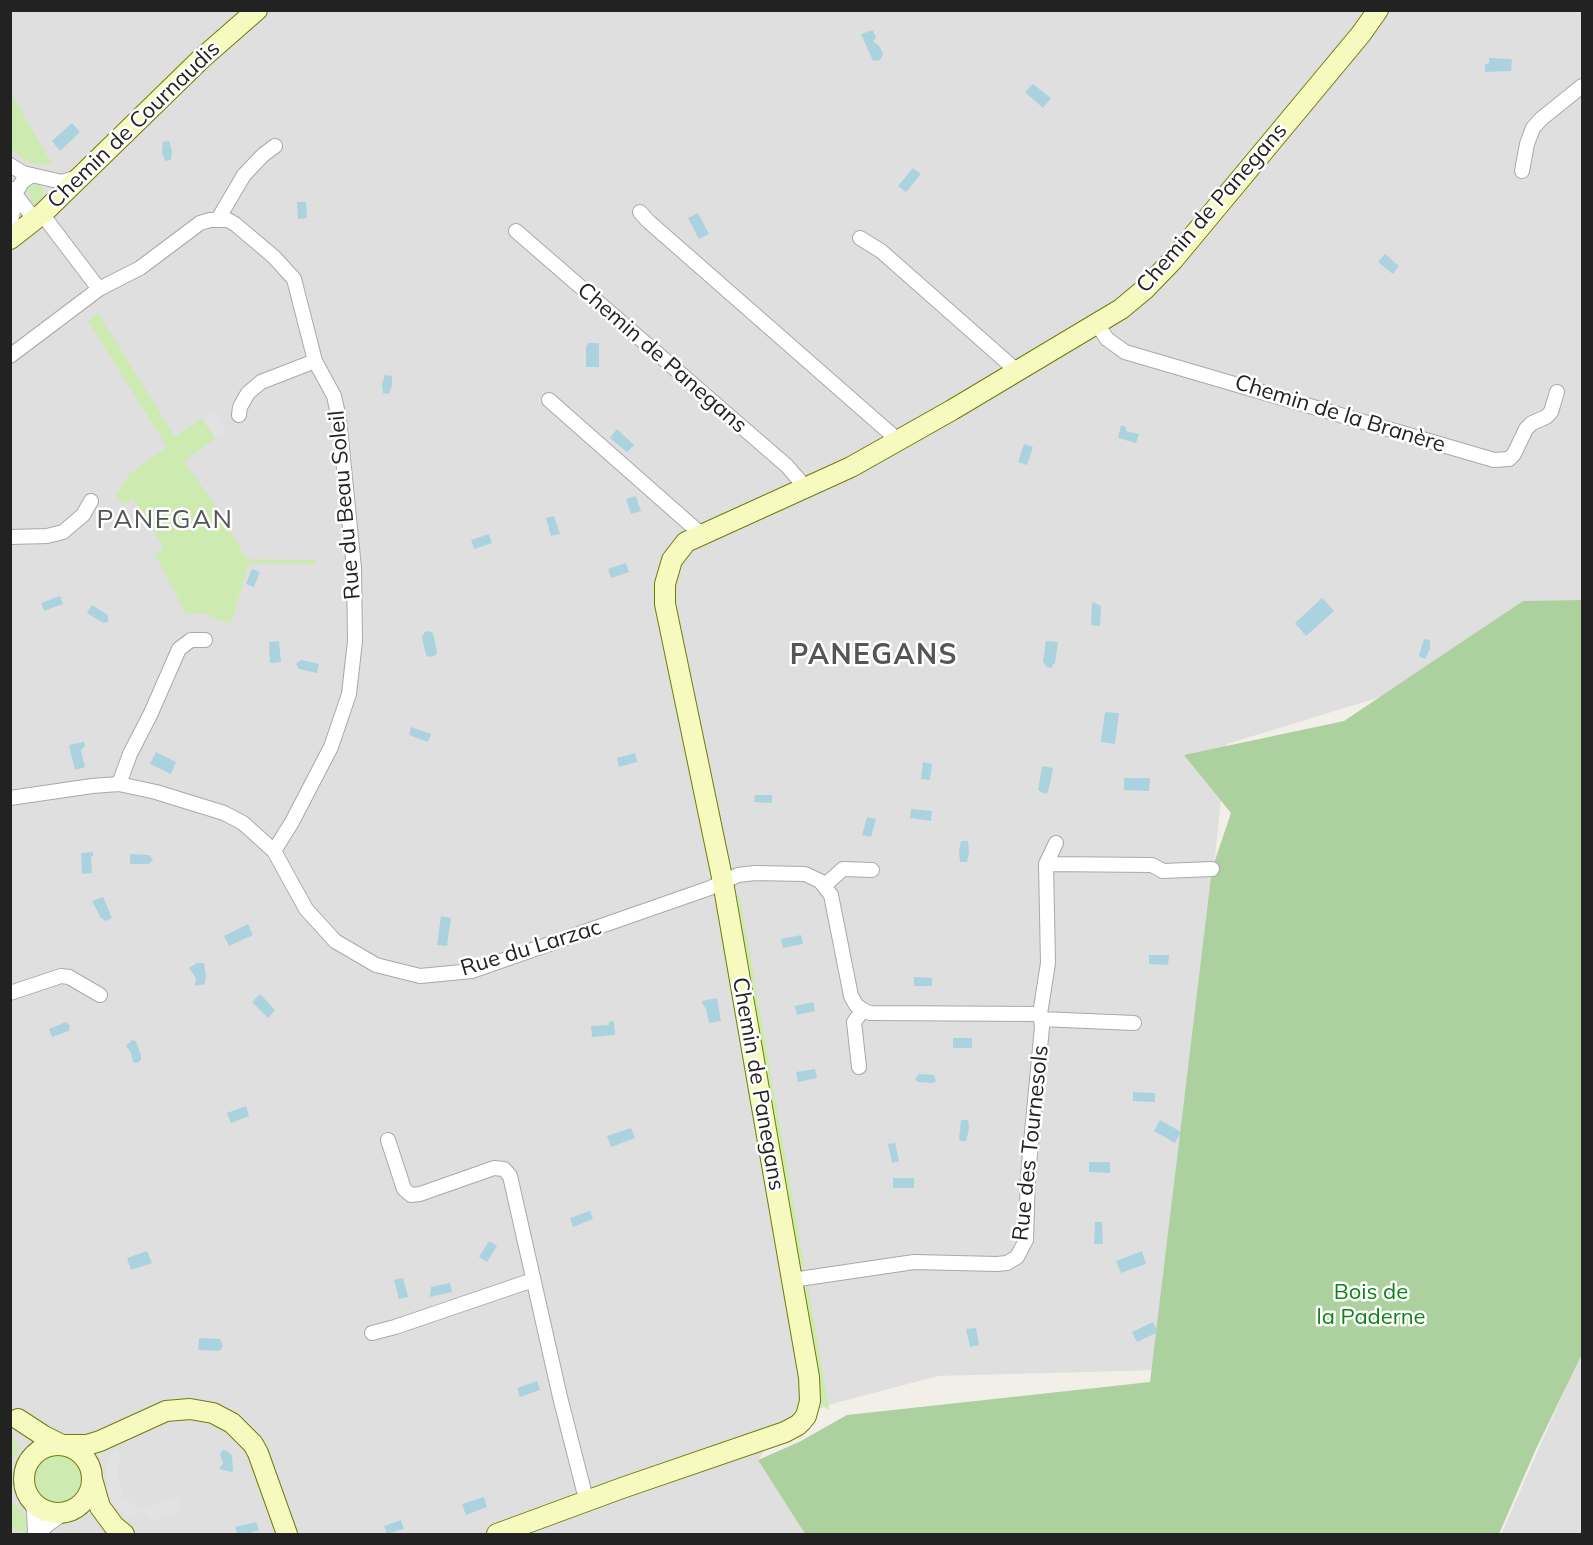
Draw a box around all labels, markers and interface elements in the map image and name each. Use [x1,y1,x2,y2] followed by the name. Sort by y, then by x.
[42,36,226,214] street label: Chemin de Cournaudis
[1131,118,1293,298] street label: Chemin de Panegans
[572,277,752,439] street label: Chemin de Panegans
[1231,369,1449,459] street label: Chemin de la Branère
[324,409,366,601] street label: Rue du Beau Soleil
[97,504,233,536] district label: PANEGAN
[790,639,958,673] district label: PANEGANS
[457,914,605,982] street label: Rue du Larzac
[726,975,790,1193] street label: Chemin de Panegans
[1008,1044,1054,1242] street label: Rue des Tournesols
[1316,1279,1426,1330] park label: Bois de la Paderne

